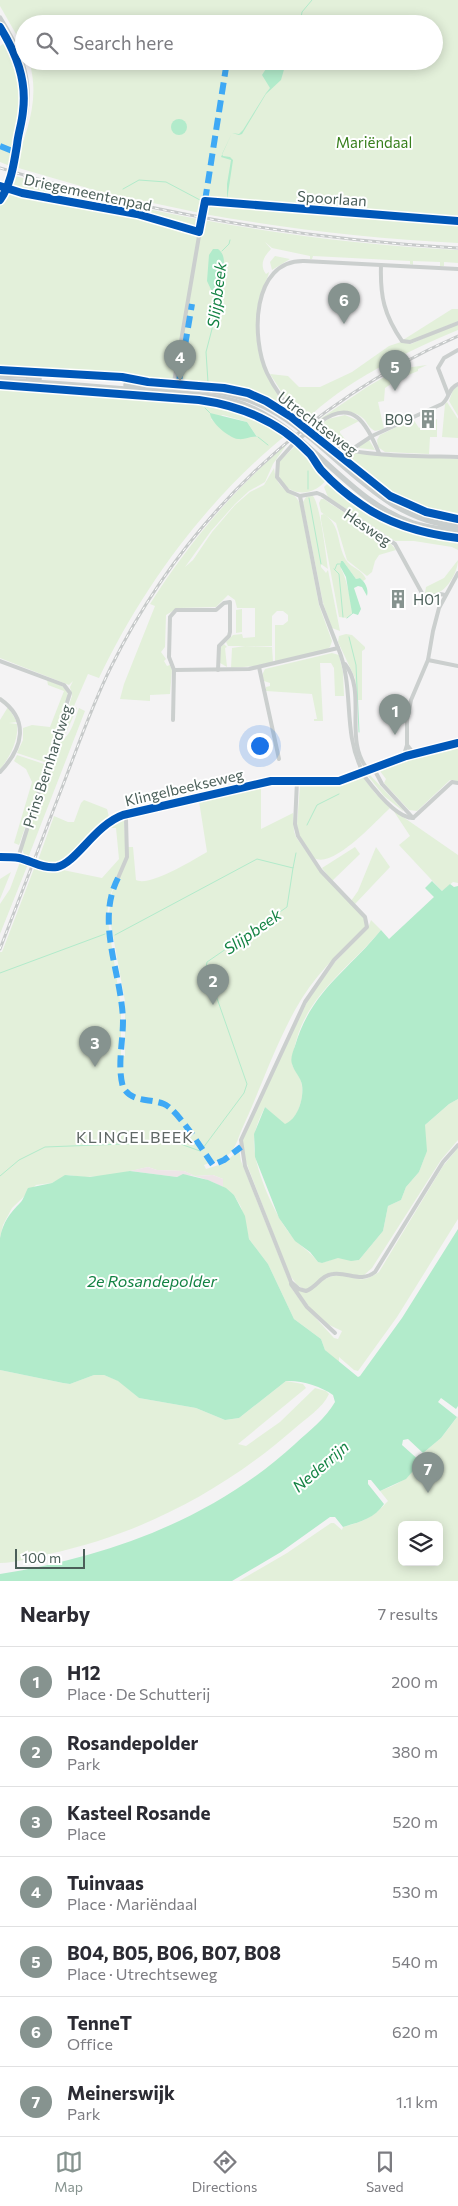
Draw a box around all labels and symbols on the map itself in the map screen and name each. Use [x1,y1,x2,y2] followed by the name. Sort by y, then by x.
[336,133,412,151] park label: Mariëndaal
[22,170,154,214] street label: Driegemeentenpad
[297,187,367,209] street label: Spoorlaan
[203,261,229,329] water label: Slijpbeek
[328,283,360,324] pin: 6
[164,340,196,381] pin: 4
[379,350,411,391] pin: 5
[275,387,361,459] street label: Utrechtseweg
[417,408,439,430] building icon: B09
[384,410,413,428] place label: B09
[341,505,395,549] street label: Hesweg
[387,588,409,610] building icon: H01
[413,590,440,608] place label: H01
[379,694,411,735] pin: 1
[19,702,75,830] street label: Prins Bernhardweg
[247,733,273,759] your location
[123,765,245,809] street label: Klingelbeekseweg
[219,904,285,958] water label: Slijpbeek
[197,964,229,1005] pin: 2
[79,1026,111,1067] pin: 3
[76,1127,194,1146] district label: KLINGELBEEK
[86,1271,217,1290] water label: 2e Rosandepolder
[288,1436,352,1496] water label: Nederrijn
[412,1452,444,1493] pin: 7
[15,1546,85,1569] scale bar

